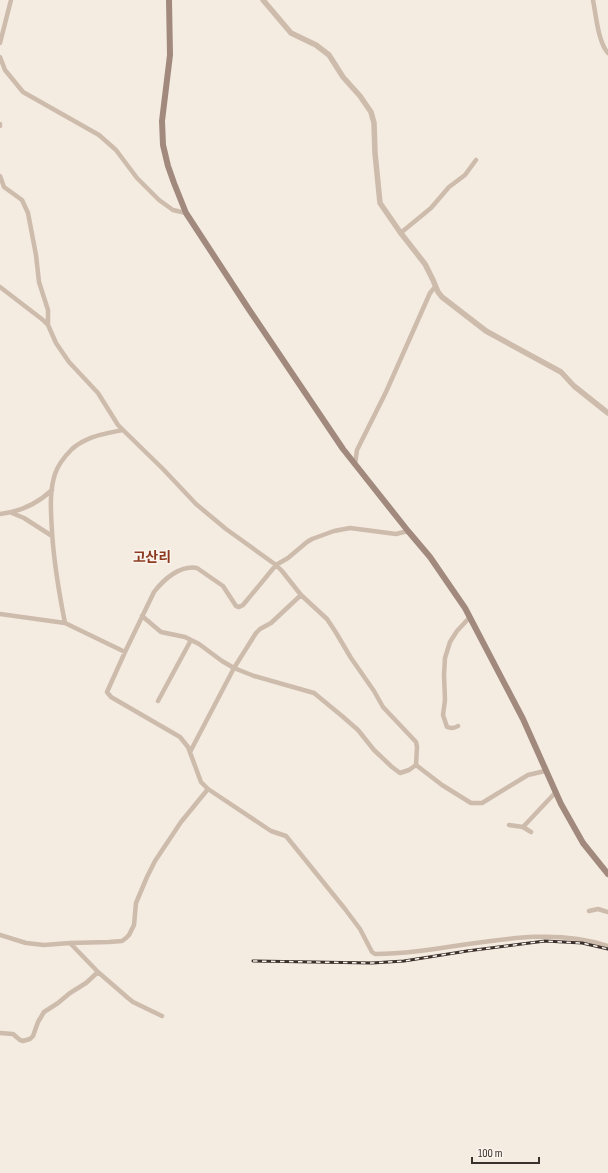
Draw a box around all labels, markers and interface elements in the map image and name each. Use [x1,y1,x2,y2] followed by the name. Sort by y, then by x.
[133,549,171,566] district label: 고산리
[472,1139,539,1165] scale bar
[478,1146,503,1161] text: 100 m

